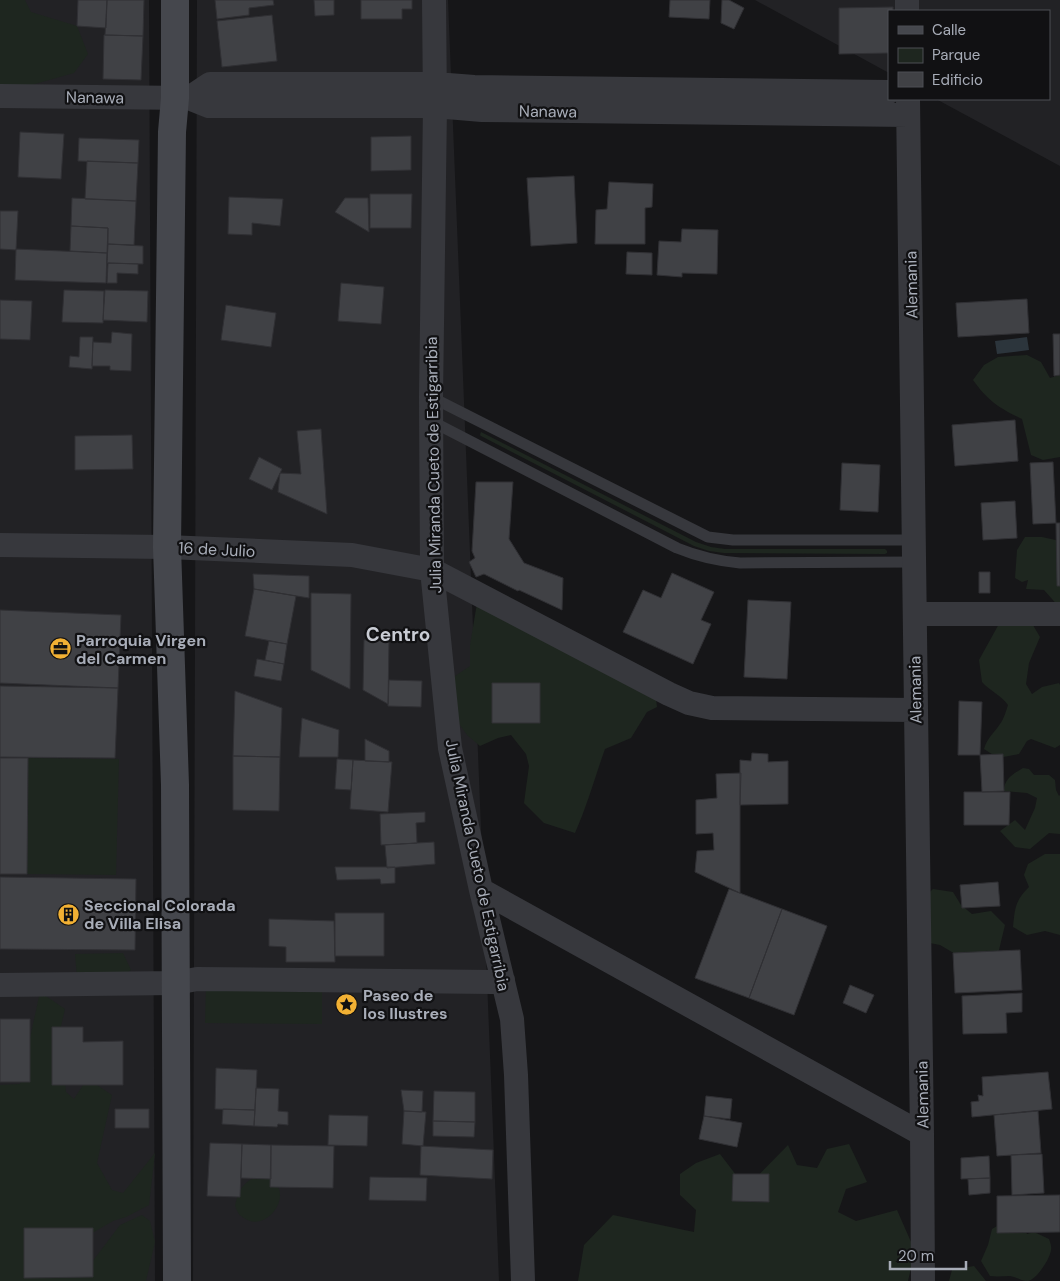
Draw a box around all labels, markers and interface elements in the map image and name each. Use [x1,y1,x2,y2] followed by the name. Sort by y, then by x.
[888,10,1050,100] legend
[932,20,966,40] text: Calle
[932,45,980,65] text: Parque
[932,70,983,90] text: Edificio
[66,86,124,109] street label: Nanawa
[519,100,577,123] street label: Nanawa
[900,251,923,319] street label: Alemania
[421,336,446,594] street label: Julia Miranda Cueto de Estigarribia
[178,537,256,562] street label: 16 de Julio
[366,622,430,647] district label: Centro
[76,630,206,669] place label: Parroquia Virgen del Carmen
[48,637,72,661] office icon: Parroquia Virgen del Carmen
[904,656,927,724] street label: Alemania
[441,737,514,993] street label: Julia Miranda Cueto de Estigarribia
[84,895,236,934] place label: Seccional Colorada de Villa Elisa
[56,902,80,926] building icon: Seccional Colorada de Villa Elisa
[363,985,448,1024] place label: Paseo de los Ilustres
[335,992,359,1016] place icon: Paseo de los Ilustres
[911,1061,934,1129] street label: Alemania
[890,1238,966,1270] scale bar
[898,1246,934,1266] text: 20 m

